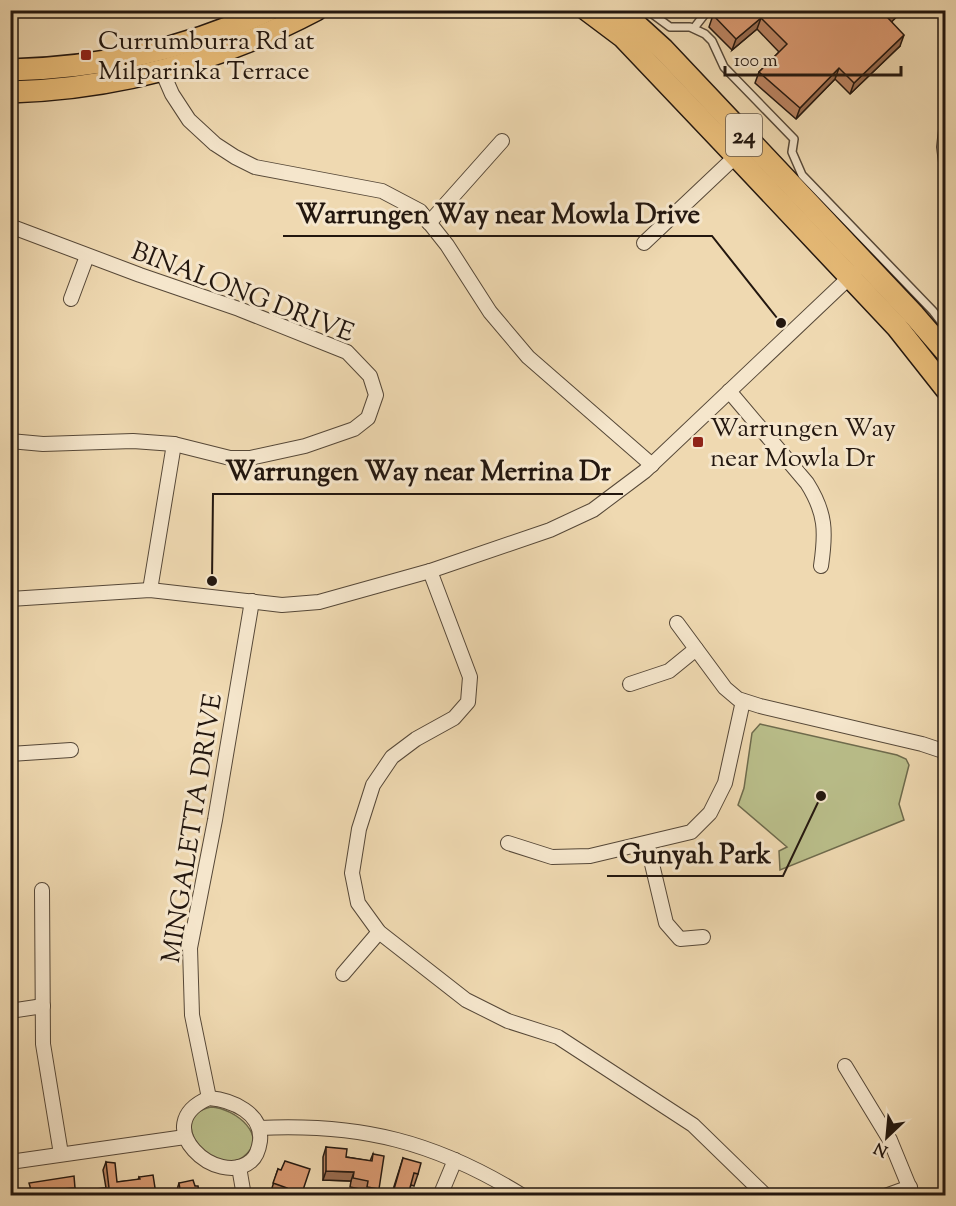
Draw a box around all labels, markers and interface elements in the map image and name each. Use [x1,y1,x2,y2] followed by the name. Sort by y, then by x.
[98,24,314,91] place label: Currumburra Rd at Milparinka Terrace
[725,39,900,77] scale bar
[79,48,93,62] marker: Currumburra Rd at Milparinka Terrace
[734,49,778,75] text: 100 m
[726,114,762,156] road number: 24
[283,191,712,236] callout: Warrungen Way near Mowla Drive
[296,197,700,236] text: Warrungen Way near Mowla Drive
[125,234,359,353] street label: BINALONG DRIVE
[710,411,896,478] place label: Warrungen Way near Mowla Dr
[691,435,705,449] marker: Warrungen Way near Mowla Dr
[213,449,623,494] callout: Warrungen Way near Merrina Dr
[225,454,612,493] text: Warrungen Way near Merrina Dr
[154,691,233,966] street label: MINGALETTA DRIVE
[607,831,783,876] callout: Gunyah Park
[619,837,771,876] text: Gunyah Park
[857,1107,917,1167] north arrow
[871,1135,892,1161] text: N

